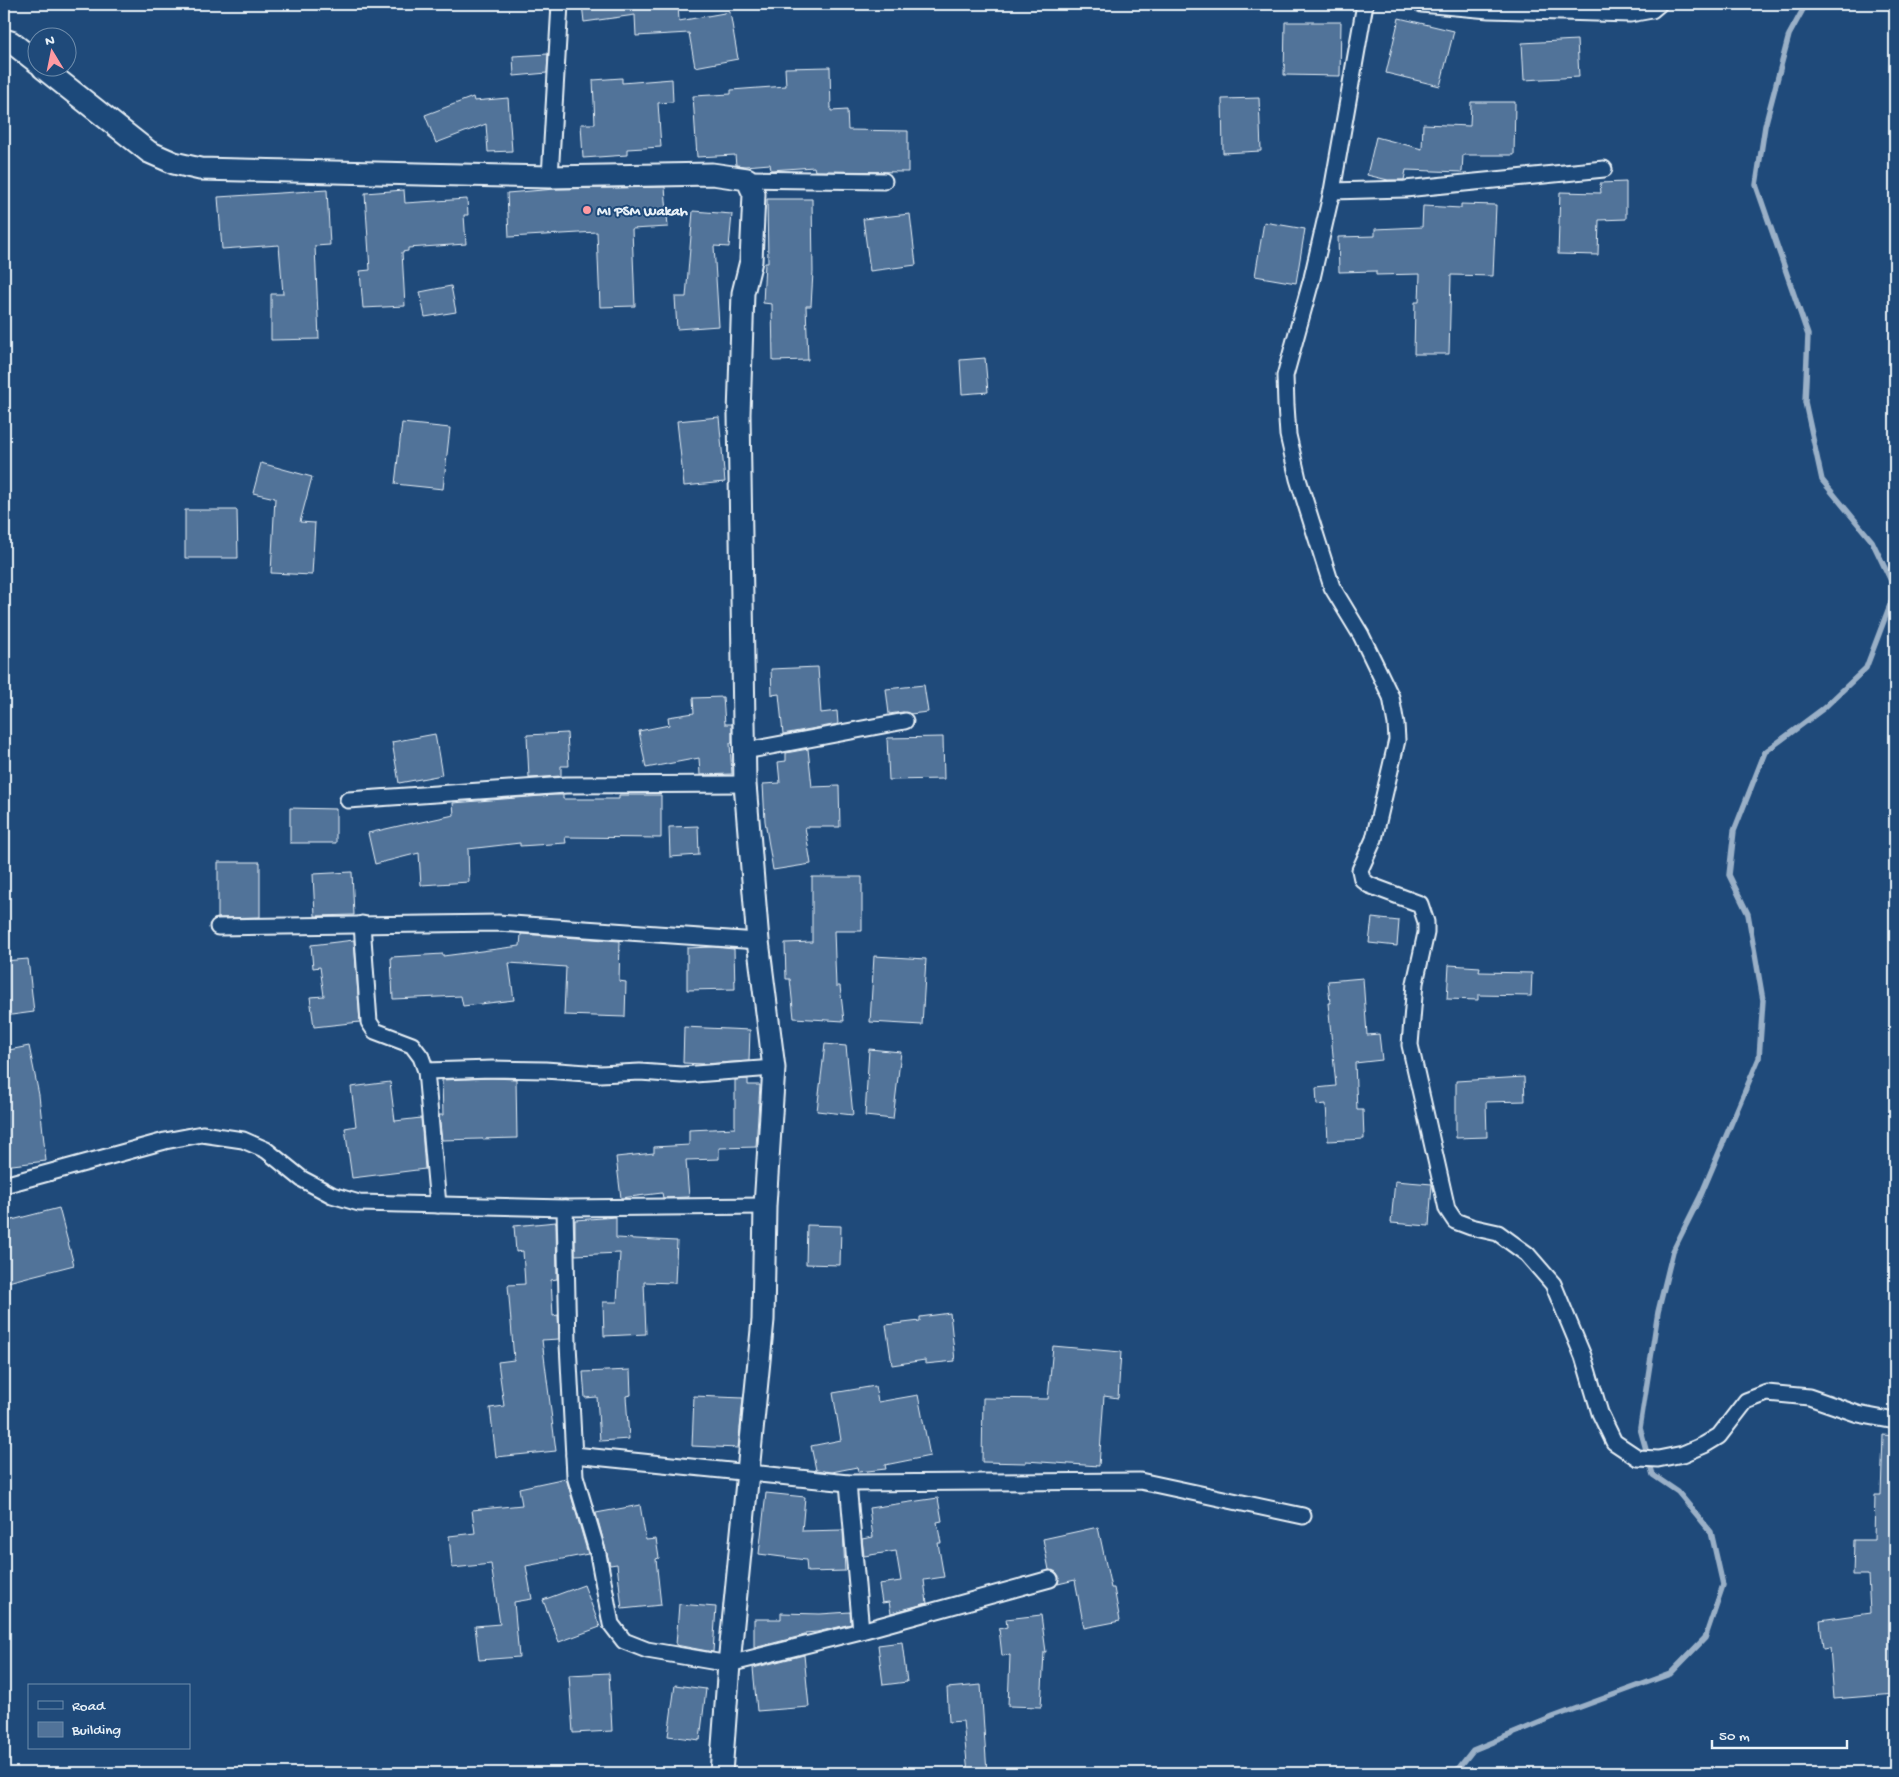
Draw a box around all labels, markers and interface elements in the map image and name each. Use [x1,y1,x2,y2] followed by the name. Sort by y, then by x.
[28,28,78,78] north arrow
[44,32,56,51] text: N
[597,203,688,221] place label: MI PSM Wakah
[581,204,593,216] marker: MI PSM Wakah
[28,1684,190,1750] legend
[72,1698,106,1716] text: Road
[1712,1717,1846,1749] scale bar
[71,1722,121,1740] text: Building
[1719,1728,1750,1746] text: 50 m

